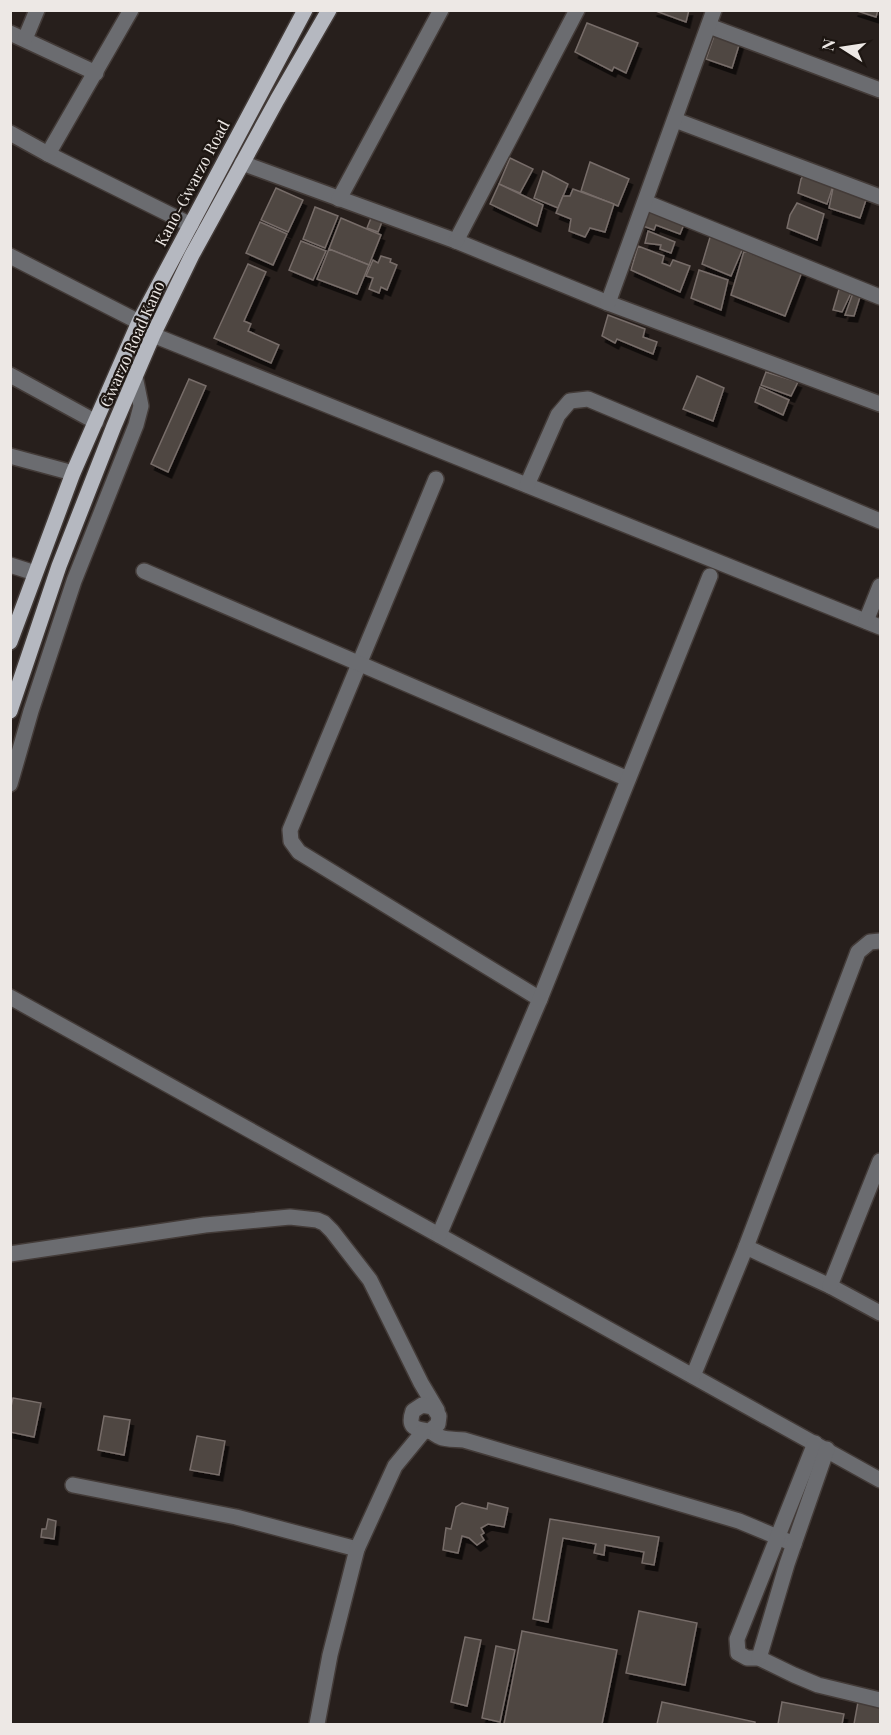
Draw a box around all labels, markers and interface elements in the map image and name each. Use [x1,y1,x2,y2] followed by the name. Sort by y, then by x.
[813,18,873,78] north arrow
[816,37,839,53] text: N
[149,116,234,250] street label: Kano-Gwarzo Road
[94,277,169,410] street label: Gwarzo Road Kano

